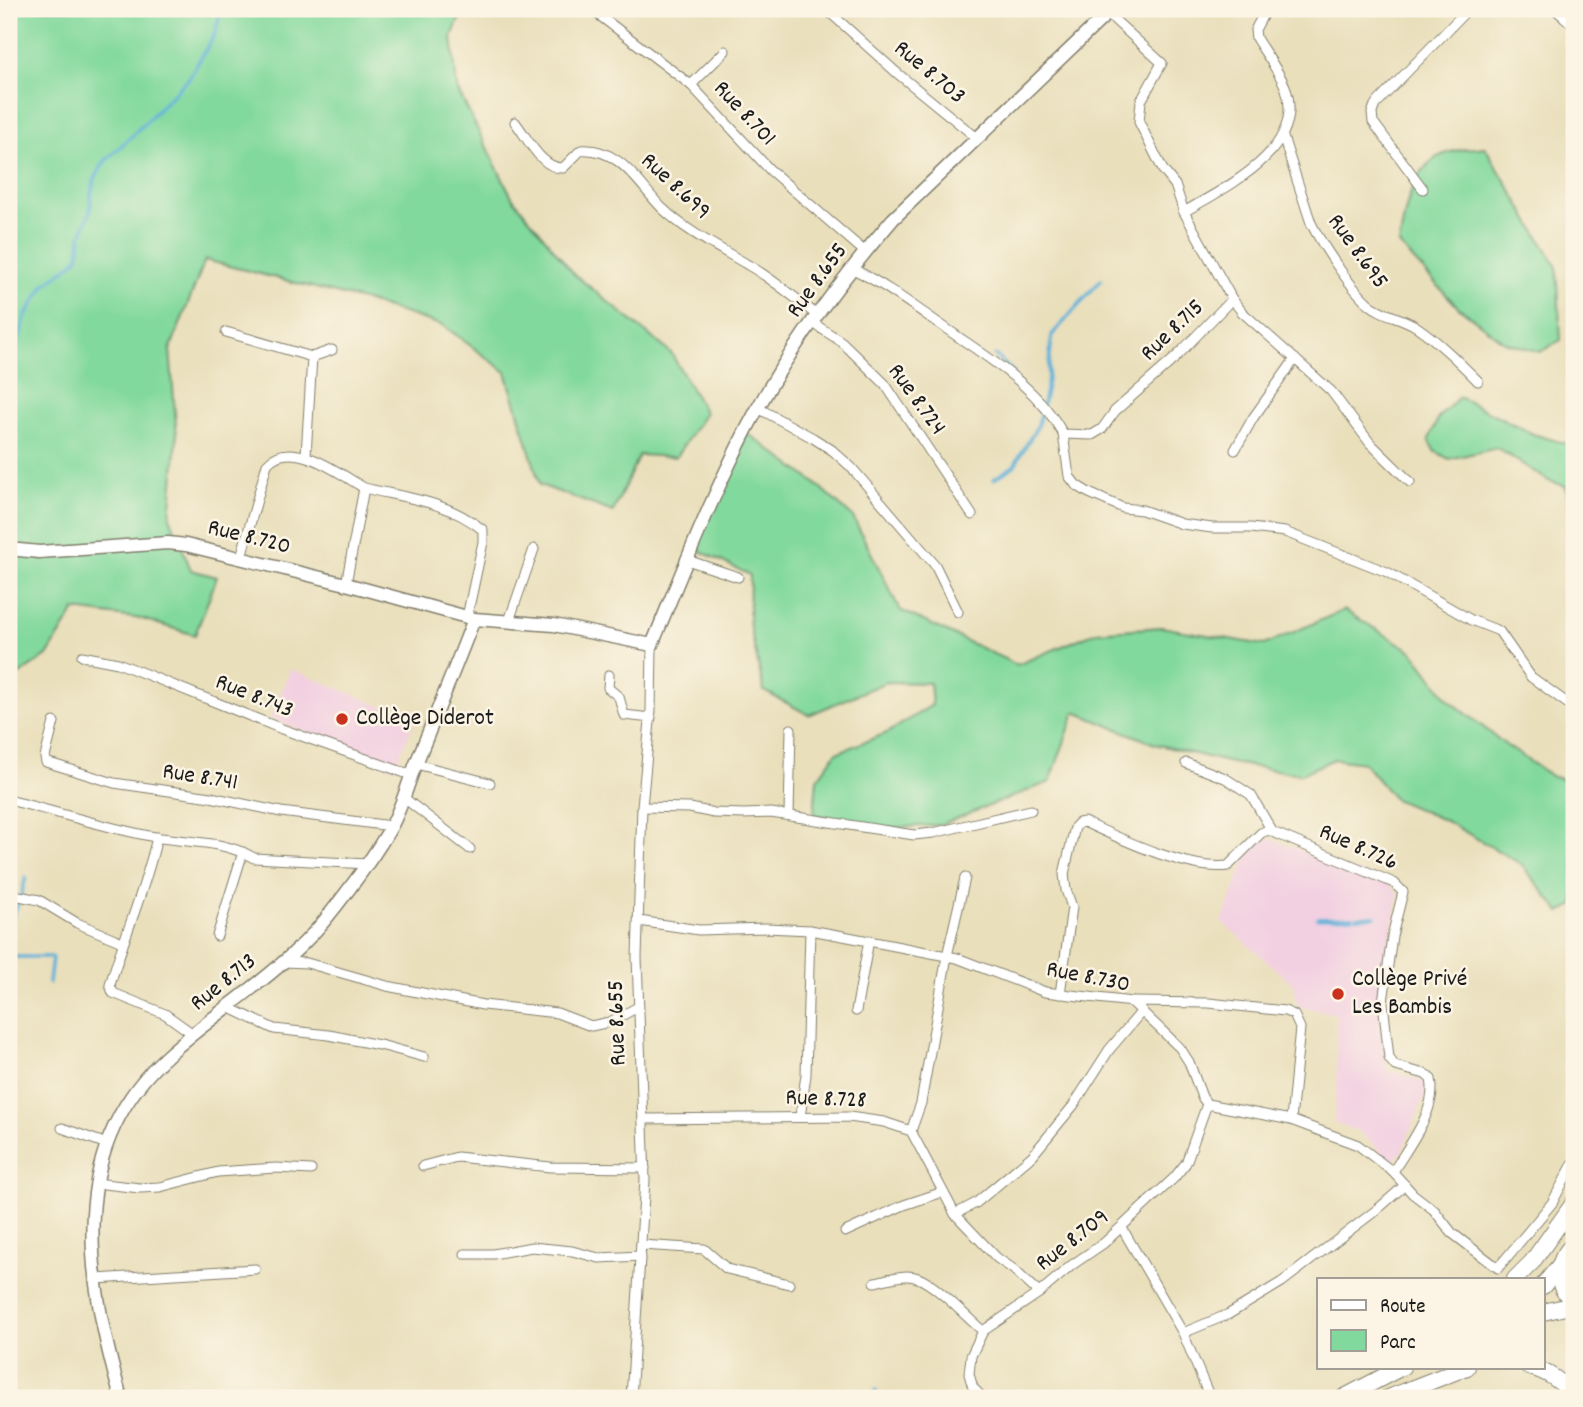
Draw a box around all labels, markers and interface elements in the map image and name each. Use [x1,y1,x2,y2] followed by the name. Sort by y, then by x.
[886,33,972,113] street label: Rue 8.703
[705,73,783,155] street label: Rue 8.701
[632,145,718,229] street label: Rue 8.699
[1318,207,1396,297] street label: Rue 8.695
[779,236,857,326] street label: Rue 8.655
[1133,292,1213,370] street label: Rue 8.715
[878,357,954,443] street label: Rue 8.724
[204,511,294,565] street label: Rue 8.720
[210,666,298,728] street label: Rue 8.743
[356,702,494,736] place label: Collège Diderot
[334,711,350,727] marker: Collège Diderot
[160,755,240,801] street label: Rue 8.741
[1313,816,1403,880] street label: Rue 8.726
[183,946,265,1020] street label: Rue 8.713
[1043,953,1133,1003] street label: Rue 8.730
[1352,963,1467,1025] place label: Collège Privé Les Bambis
[600,980,636,1066] street label: Rue 8.655
[1330,986,1346,1002] marker: Collège Privé Les Bambis
[785,1082,867,1118] street label: Rue 8.728
[1029,1201,1117,1281] street label: Rue 8.709
[1317,1278,1544,1368] legend
[1380,1293,1426,1323] text: Route
[1380,1329,1416,1359] text: Parc

